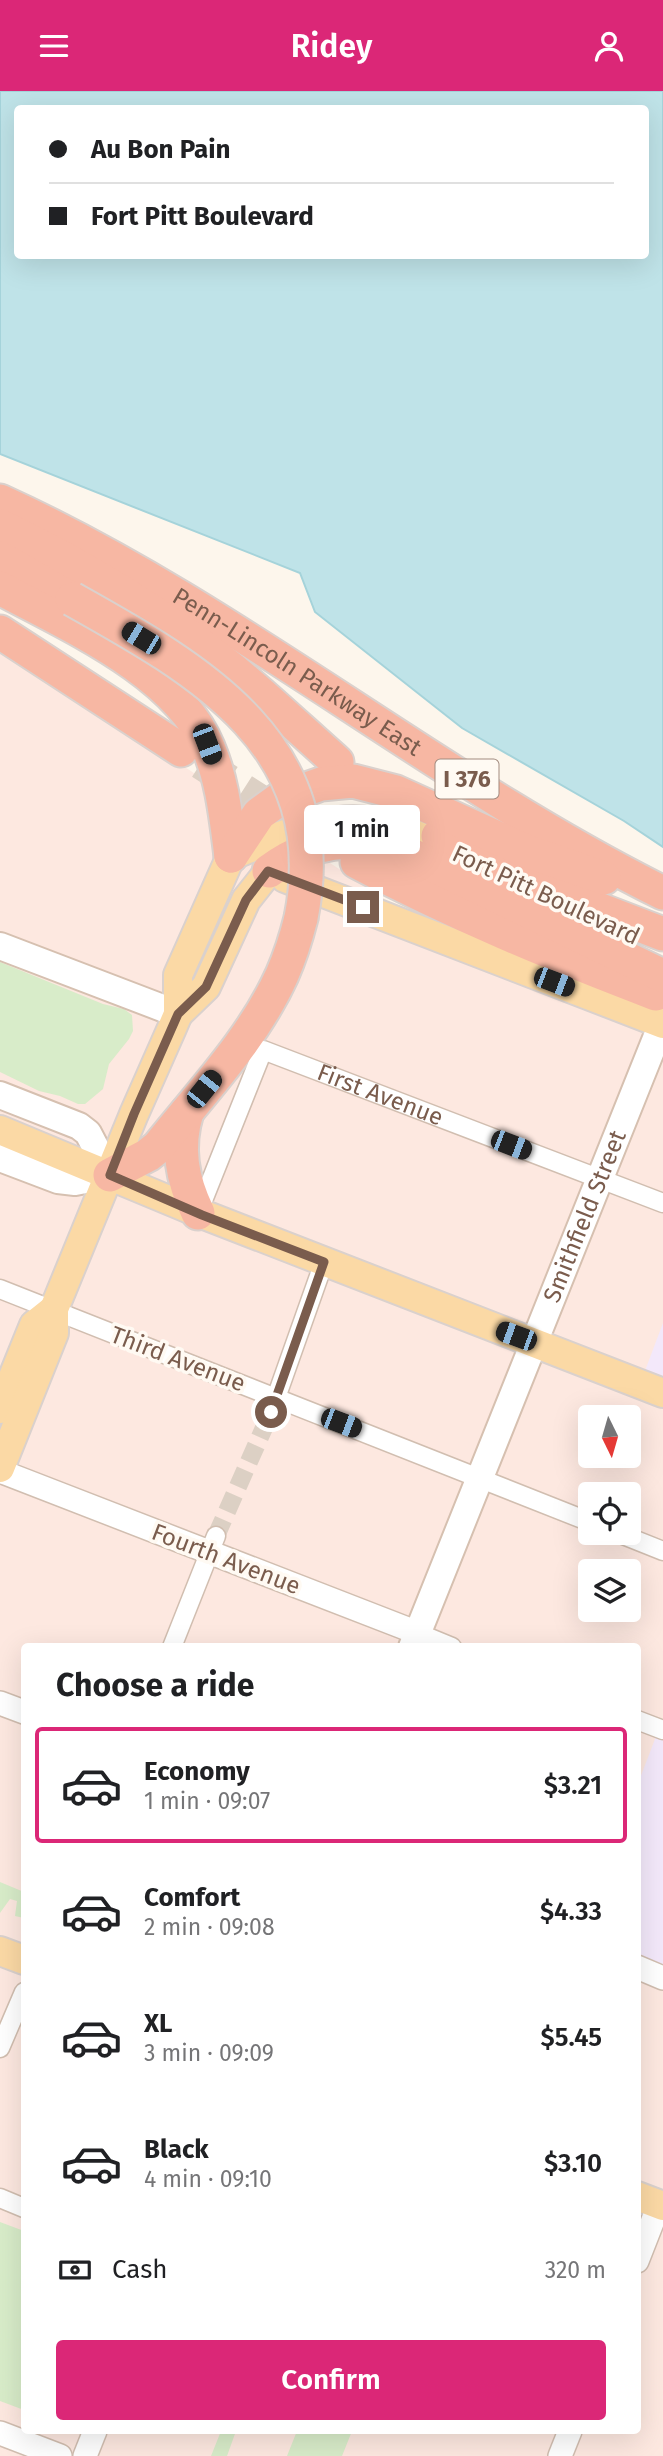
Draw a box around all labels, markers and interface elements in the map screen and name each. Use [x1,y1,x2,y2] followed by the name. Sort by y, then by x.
[35,27,73,65] icon: menu
[291,27,372,65] text: Ridey
[590,27,628,65] icon: person
[91,134,231,165] text: Au Bon Pain
[91,201,314,232] text: Fort Pitt Boulevard
[168,582,427,762] street label: Penn-Lincoln Parkway East
[118,618,165,658] car
[190,721,225,767] car
[435,759,498,799] road number: I 376
[305,805,421,855] callout: 1 min
[334,815,390,843] text: 1 min
[448,839,644,951] street label: Fort Pitt Boulevard
[347,891,379,923] route end
[531,965,578,999] car
[313,1058,447,1132] street label: First Avenue
[183,1066,226,1112] car
[538,1126,632,1306] street label: Smithfield Street
[488,1128,535,1162] car
[493,1319,540,1353] car
[107,1320,249,1398] street label: Third Avenue
[255,1396,287,1428] route start
[578,1405,640,1468] north arrow
[578,1405,641,1622] map controls
[318,1406,365,1440] car
[578,1482,641,1545] button: locate
[148,1518,304,1600] street label: Fourth Avenue
[578,1559,641,1622] button: layers
[56,1666,254,1704] text: Choose a ride
[60,1754,123,1817] icon: car
[144,1756,250,1787] text: Economy
[544,1770,602,1801] text: $3.21
[144,1787,270,1815] text: 1 min · 09:07
[60,1880,123,1943] icon: car
[144,1882,240,1913] text: Comfort
[540,1896,602,1927] text: $4.33
[144,1913,275,1941] text: 2 min · 09:08
[60,2006,123,2069] icon: car
[144,2008,172,2039] text: XL
[541,2022,602,2053] text: $5.45
[144,2039,274,2067] text: 3 min · 09:09
[60,2132,123,2195] icon: car
[144,2134,209,2165] text: Black
[544,2148,602,2179] text: $3.10
[144,2165,272,2193] text: 4 min · 09:10
[56,2251,94,2289] icon: cash
[112,2254,168,2285] text: Cash
[545,2256,606,2284] text: 320 m
[56,2340,606,2420] button: Confirm

